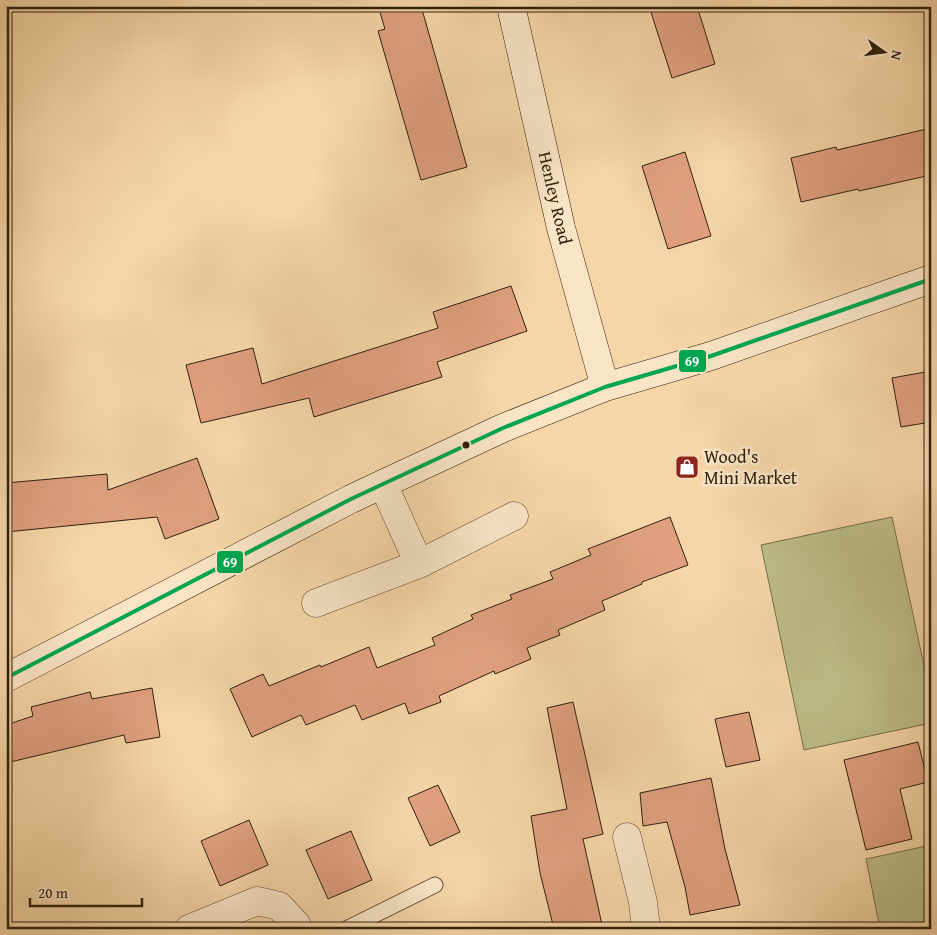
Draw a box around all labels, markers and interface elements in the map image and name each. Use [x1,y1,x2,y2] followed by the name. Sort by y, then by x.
[860,28,910,78] north arrow
[886,48,907,63] text: N
[532,149,579,247] street label: Henley Road
[678,349,707,373] line badge: 69
[685,351,699,371] text: 69
[461,440,471,450] unlabelled marker
[704,443,798,491] place label: Wood's Mini Market
[674,454,700,480] shop icon: Wood's Mini Market
[216,550,244,574] line badge: 69
[223,552,237,572] text: 69
[30,875,142,907] scale bar
[38,882,69,903] text: 20 m

